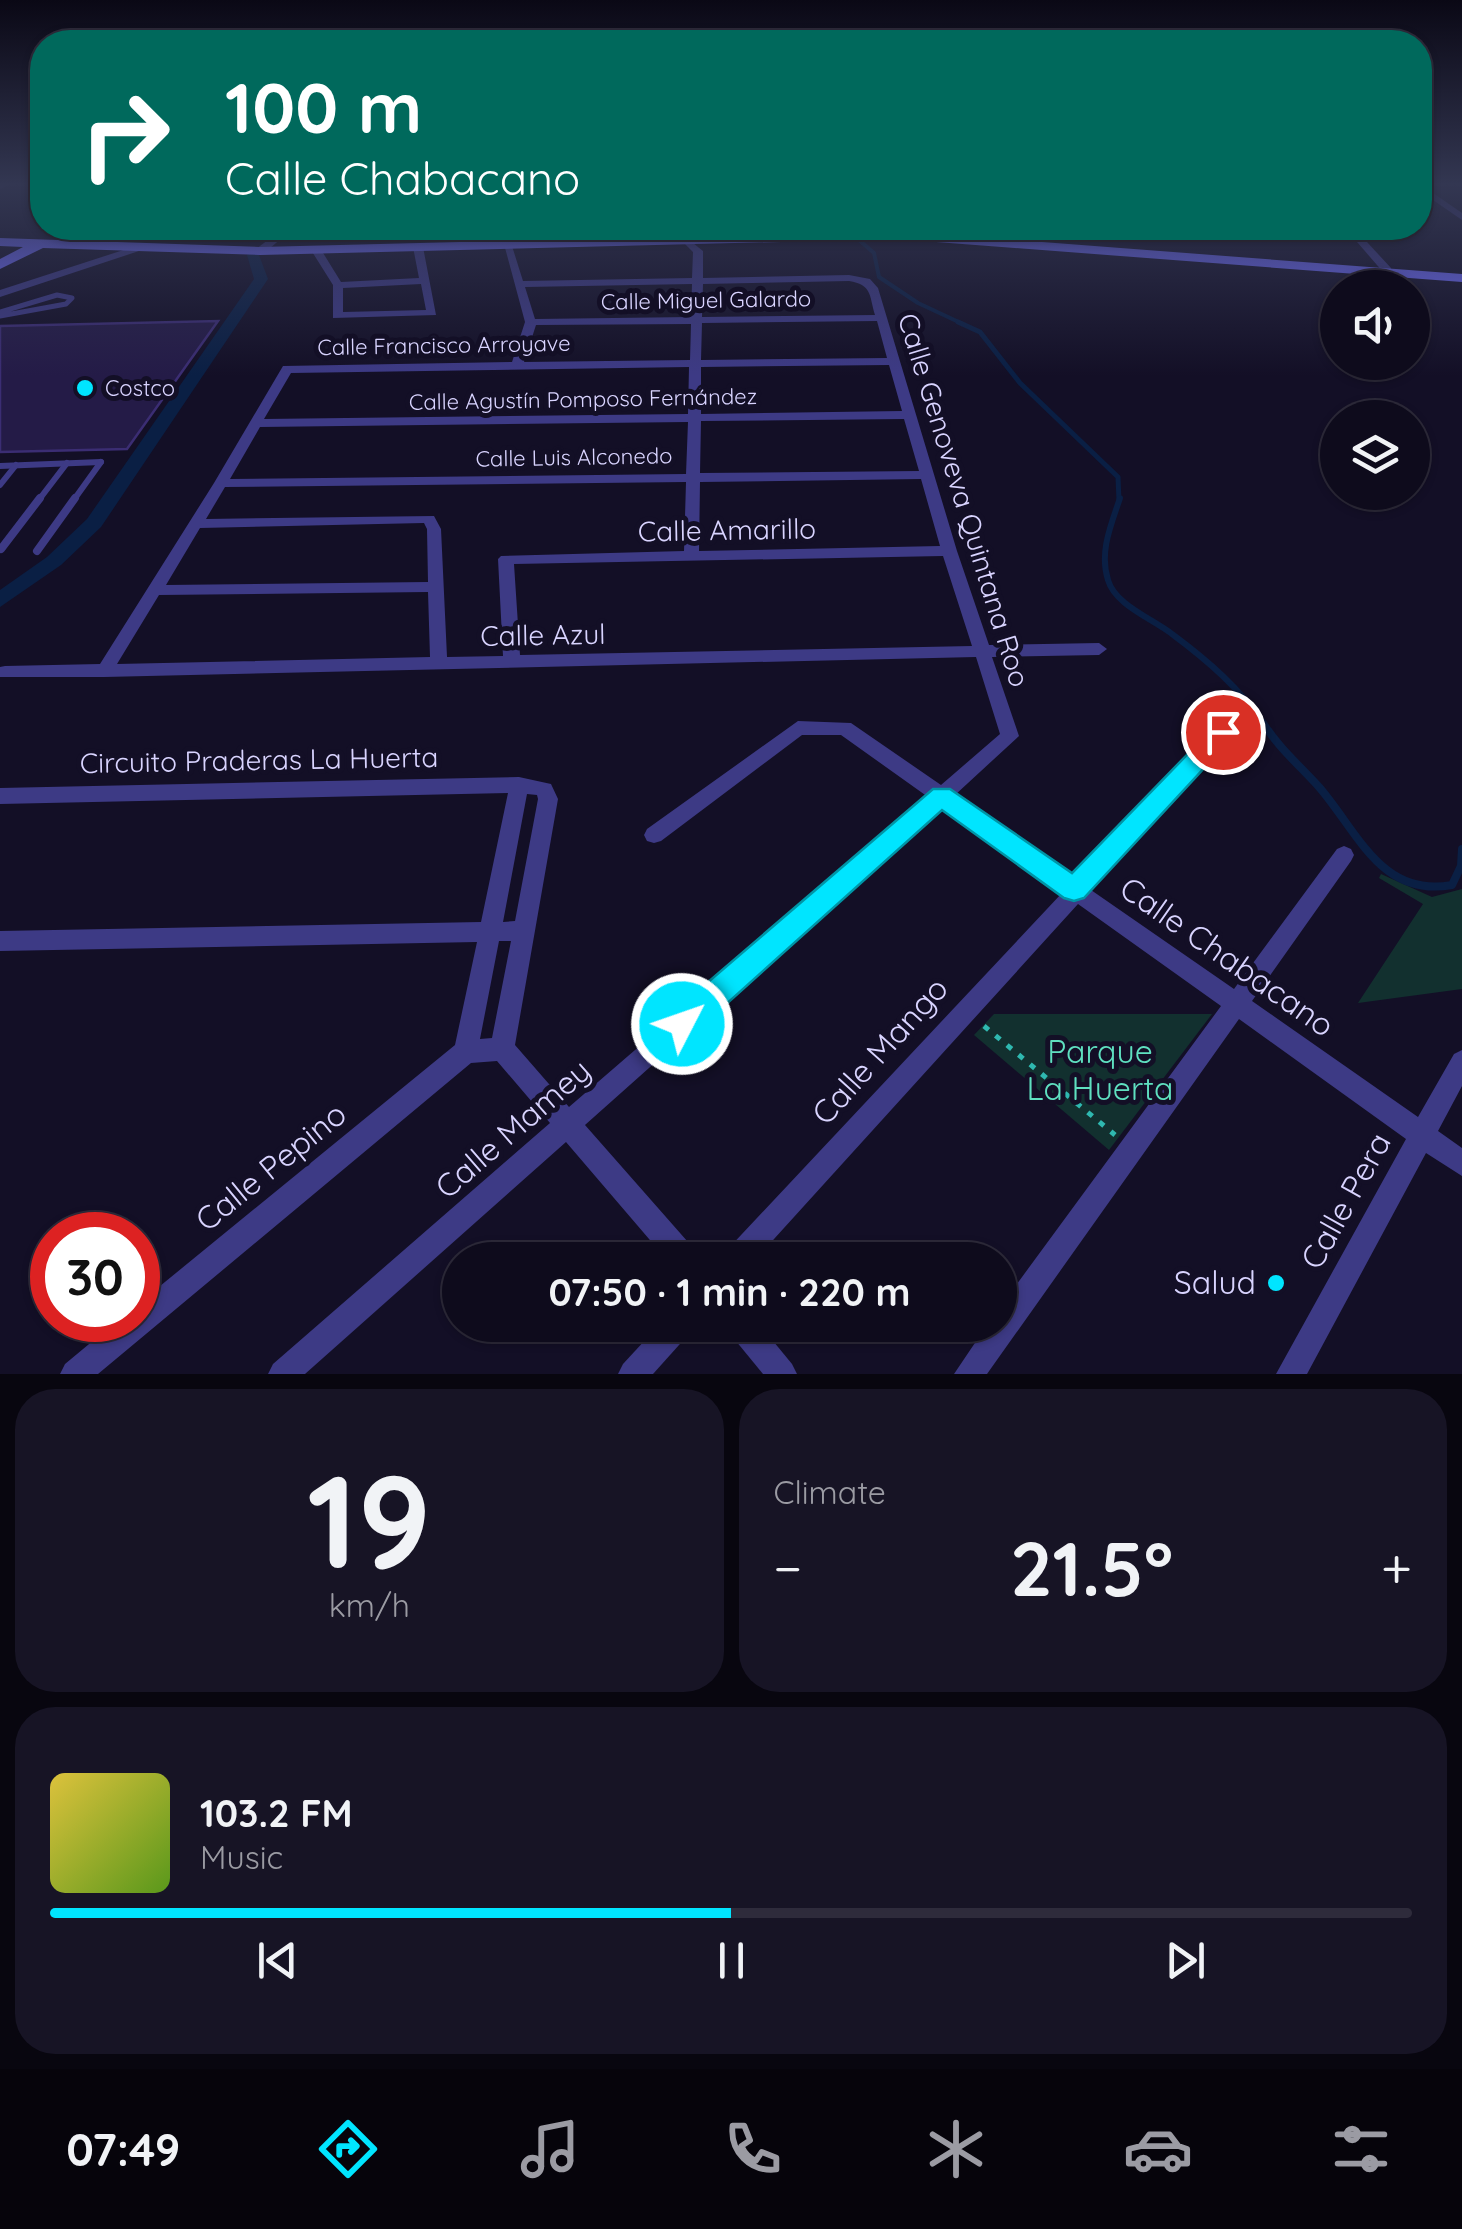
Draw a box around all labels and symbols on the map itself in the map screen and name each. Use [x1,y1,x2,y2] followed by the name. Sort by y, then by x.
[601,284,811,316] street label: Calle Miguel Galardo
[891,309,1038,691] street label: Calle Genoveva Quintana Roo
[317,329,571,361] street label: Calle Francisco Arroyave
[105,374,175,402] place label: Costco
[74,377,96,399] marker: Costco
[409,382,757,416] street label: Calle Agustín Pomposo Fernández
[475,441,673,473] street label: Calle Luis Alconedo
[638,510,816,549] street label: Calle Amarillo
[480,616,606,653] street label: Calle Azul
[1181,690,1266,775] pin
[79,739,439,780] street label: Circuito Praderas La Huerta
[1113,867,1342,1045] street label: Calle Chabacano
[803,968,956,1132] street label: Calle Mango
[630,972,734,1076] position arrow
[1026,1031,1174,1108] park label: Parque La Huerta
[427,1050,598,1207] street label: Calle Mamey
[187,1093,354,1239] street label: Calle Pepino
[1291,1125,1399,1276] street label: Calle Pera
[30,1212,160,1342] speed limit sign: 30
[1174,1262,1256,1302] place label: Salud
[1265,1272,1287,1294] marker: Salud

